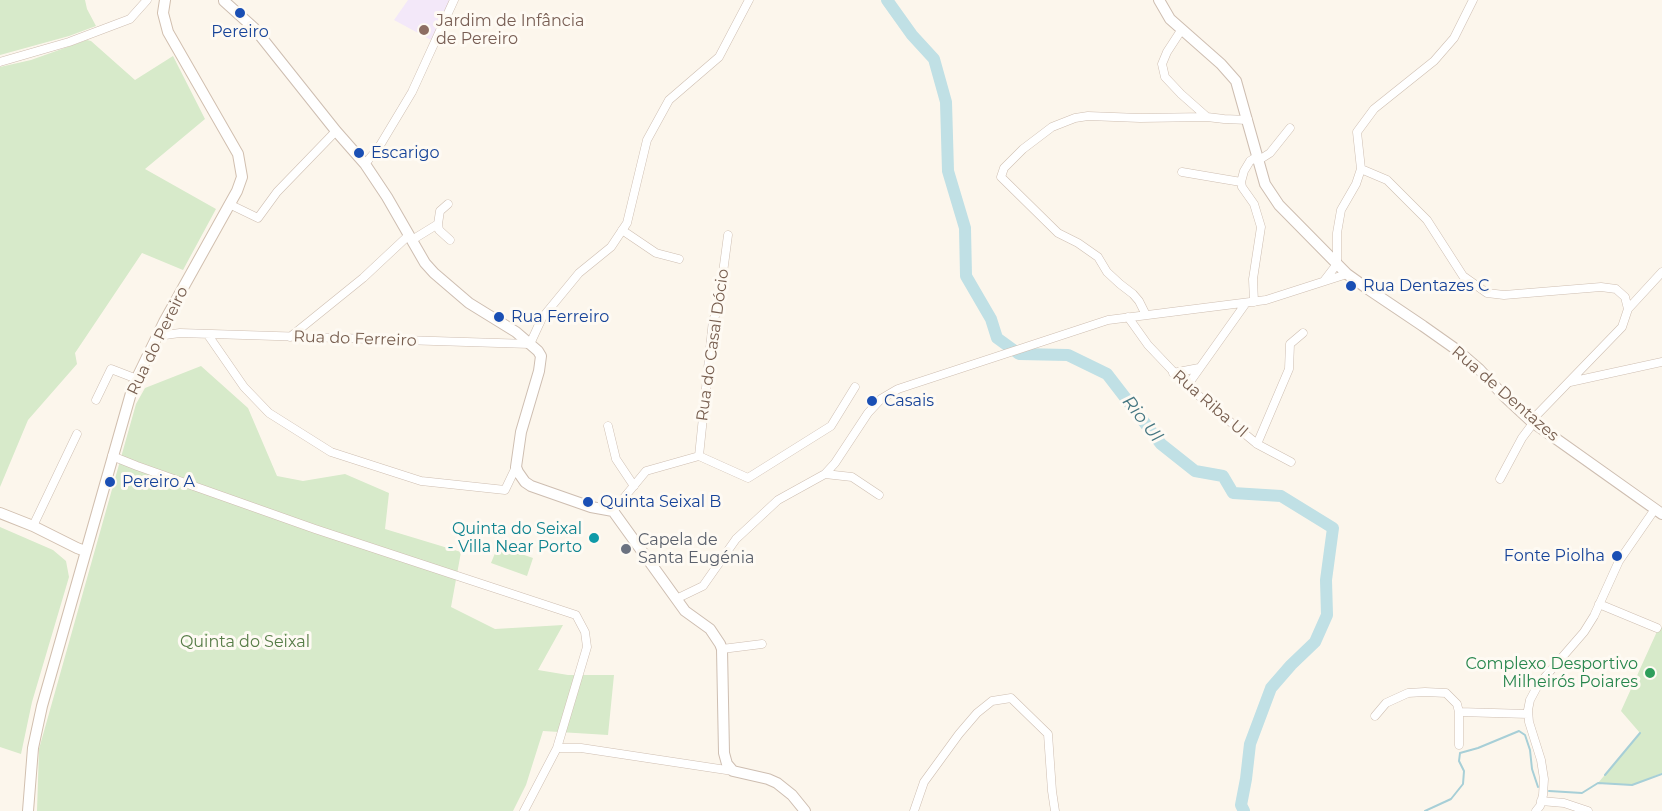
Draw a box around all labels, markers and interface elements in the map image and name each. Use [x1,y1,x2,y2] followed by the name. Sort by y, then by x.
[233,6,247,20] marker: Pereiro
[436,11,584,49] place label: Jardim de Infância de Pereiro
[211,22,269,42] place label: Pereiro
[417,23,431,37] marker: Jardim de Infância de Pereiro
[371,143,439,163] place label: Escarigo
[352,146,366,160] marker: Escarigo
[693,267,733,423] street label: Rua do Casal Dócio
[1363,276,1489,296] place label: Rua Dentazes C
[1344,279,1358,293] marker: Rua Dentazes C
[123,284,193,398] street label: Rua do Pereiro
[511,307,609,327] place label: Rua Ferreiro
[492,310,506,324] marker: Rua Ferreiro
[293,327,417,351] street label: Rua do Ferreiro
[1448,342,1562,446] street label: Rua de Dentazes
[1169,366,1251,442] street label: Rua Riba Ul
[884,391,934,411] place label: Casais
[1117,392,1167,446] water label: Rio Ul
[865,394,879,408] marker: Casais
[122,472,195,492] place label: Pereiro A
[103,475,117,489] marker: Pereiro A
[600,492,721,512] place label: Quinta Seixal B
[581,495,595,509] marker: Quinta Seixal B
[448,519,582,557] place label: Quinta do Seixal - Villa Near Porto
[638,530,754,568] place label: Capela de Santa Eugénia
[587,531,601,545] marker: Quinta do Seixal - Villa Near Porto
[619,542,633,556] marker: Capela de Santa Eugénia
[1504,546,1605,566] place label: Fonte Piolha
[1610,549,1624,563] marker: Fonte Piolha
[180,632,310,652] park label: Quinta do Seixal
[1465,654,1638,692] place label: Complexo Desportivo Milheirós Poiares
[1643,666,1657,680] marker: Complexo Desportivo Milheirós Poiares

